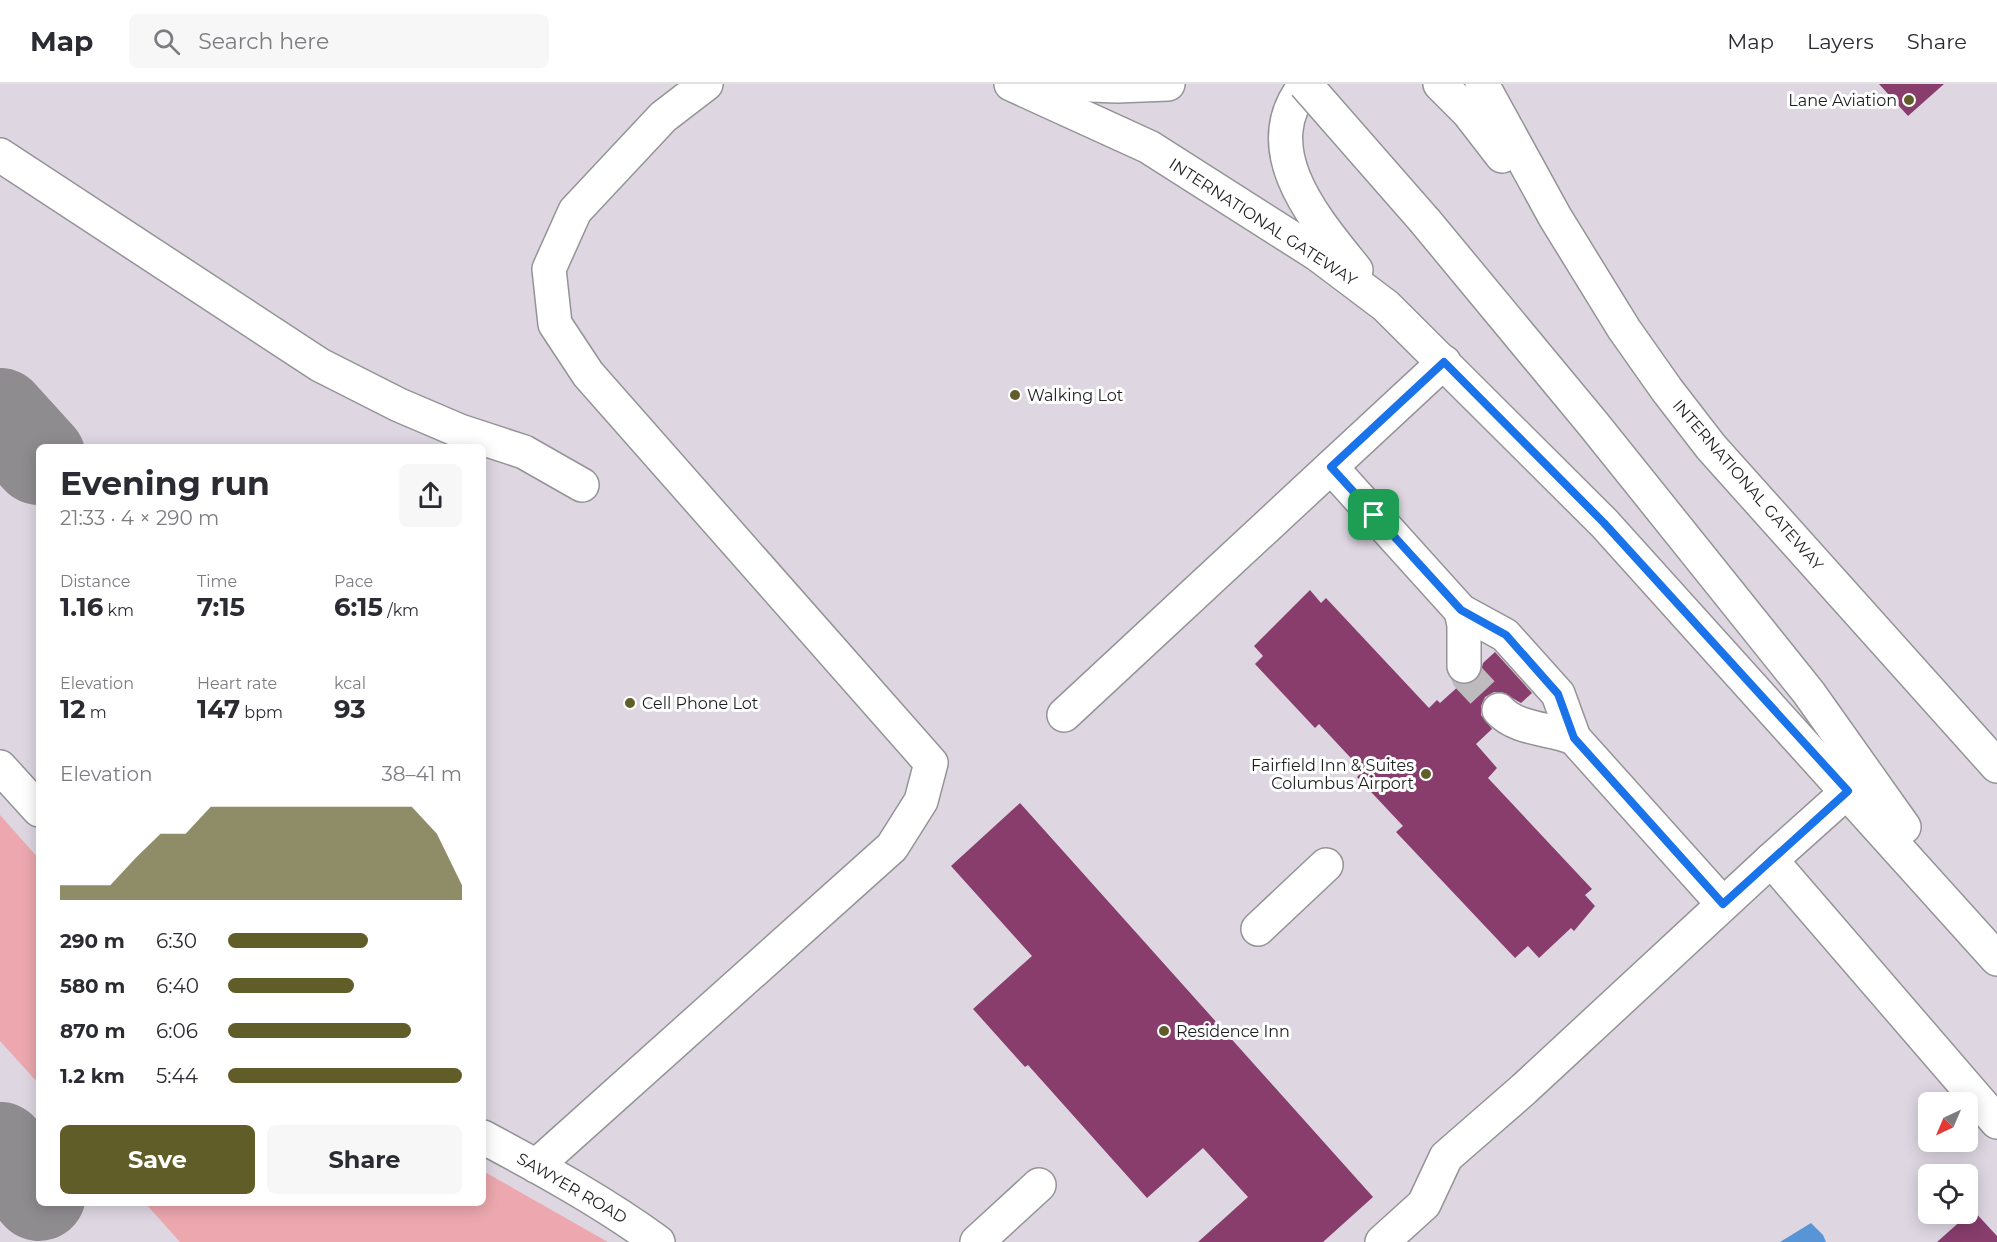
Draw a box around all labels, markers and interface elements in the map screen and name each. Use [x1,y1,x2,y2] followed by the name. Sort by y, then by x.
[129,14,549,68] search box
[30,24,93,58] text: Map
[150,25,183,58] icon: search
[198,28,329,55] text: Search here
[1727,29,1774,54] text: Map
[1807,29,1874,54] text: Layers
[1907,29,1967,54] text: Share
[1788,91,1897,110] place label: Lane Aviation
[1902,93,1916,107] marker: Lane Aviation
[1166,154,1361,290] street label: INTERNATIONAL GATEWAY
[1027,386,1124,405] place label: Walking Lot
[1008,388,1022,402] marker: Walking Lot
[1669,396,1828,575] street label: INTERNATIONAL GATEWAY
[60,463,270,503] text: Evening run
[399,464,462,527] button: share
[1348,489,1399,540] pin
[1357,498,1390,531] icon: arrive
[60,506,219,530] text: 21:33 · 4 × 290 m
[60,572,130,591] text: Distance
[197,572,237,591] text: Time
[334,572,373,591] text: Pace
[60,591,103,623] text: 1.16
[197,591,245,623] text: 7:15
[334,591,383,623] text: 6:15
[103,601,134,620] text: km
[383,601,419,620] text: /km
[60,674,134,693] text: Elevation
[197,674,277,693] text: Heart rate
[334,674,366,693] text: kcal
[60,693,86,725] text: 12
[197,693,240,725] text: 147
[334,693,366,725] text: 93
[642,694,759,713] place label: Cell Phone Lot
[623,696,637,710] marker: Cell Phone Lot
[86,703,107,722] text: m
[240,703,283,722] text: bpm
[1251,756,1414,793] place label: Fairfield Inn & Suites Columbus Airport
[60,762,152,786] text: Elevation
[381,762,462,786] text: 38–41 m
[1419,767,1433,781] marker: Fairfield Inn & Suites Columbus Airport
[60,929,125,953] text: 290 m
[156,929,197,953] text: 6:30
[60,974,125,998] text: 580 m
[156,974,199,998] text: 6:40
[60,1019,125,1043] text: 870 m
[156,1019,198,1043] text: 6:06
[1176,1022,1290,1041] place label: Residence Inn
[1157,1024,1171,1038] marker: Residence Inn
[60,1064,125,1088] text: 1.2 km
[156,1064,198,1088] text: 5:44
[1918,1092,1978,1152] north arrow
[1918,1092,1978,1224] map controls
[60,1125,255,1194] button: Save
[267,1125,462,1194] button: Share
[513,1149,631,1227] street label: SAWYER ROAD
[1918,1164,1978,1224] button: locate

